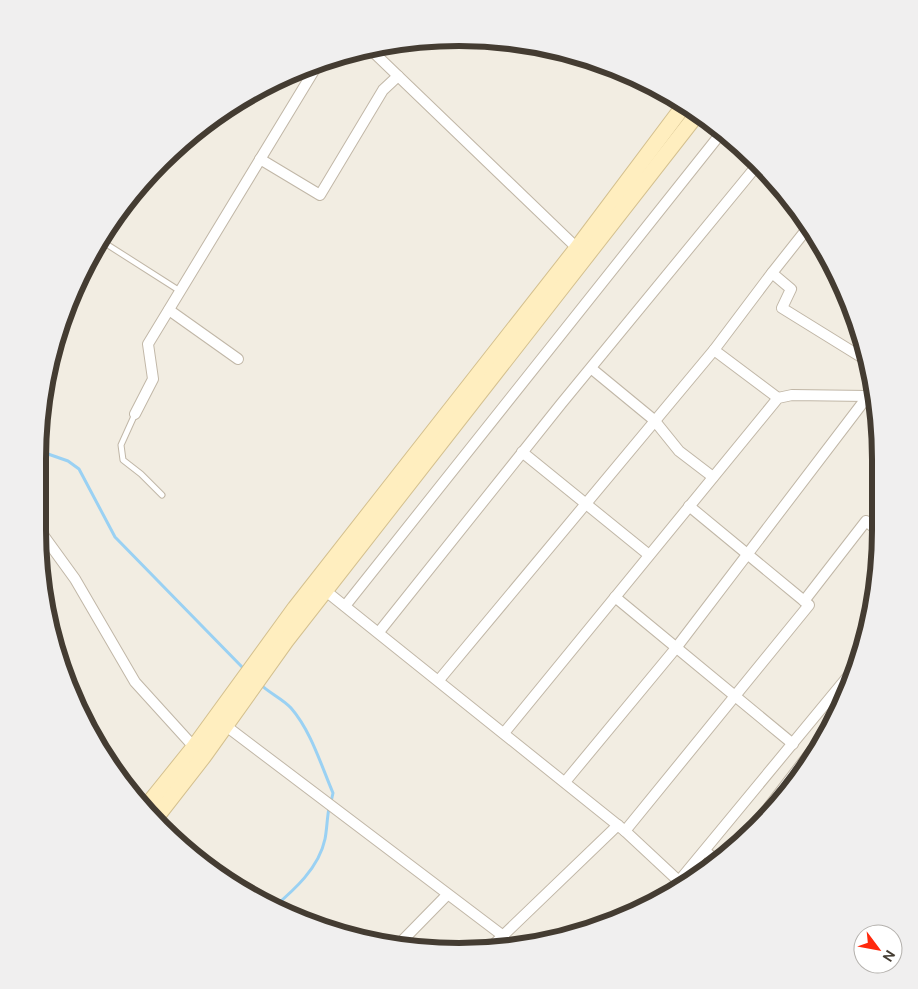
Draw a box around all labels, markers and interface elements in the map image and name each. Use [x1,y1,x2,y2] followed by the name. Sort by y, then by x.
[853,924,903,974] north arrow
[879,947,899,965] text: N

